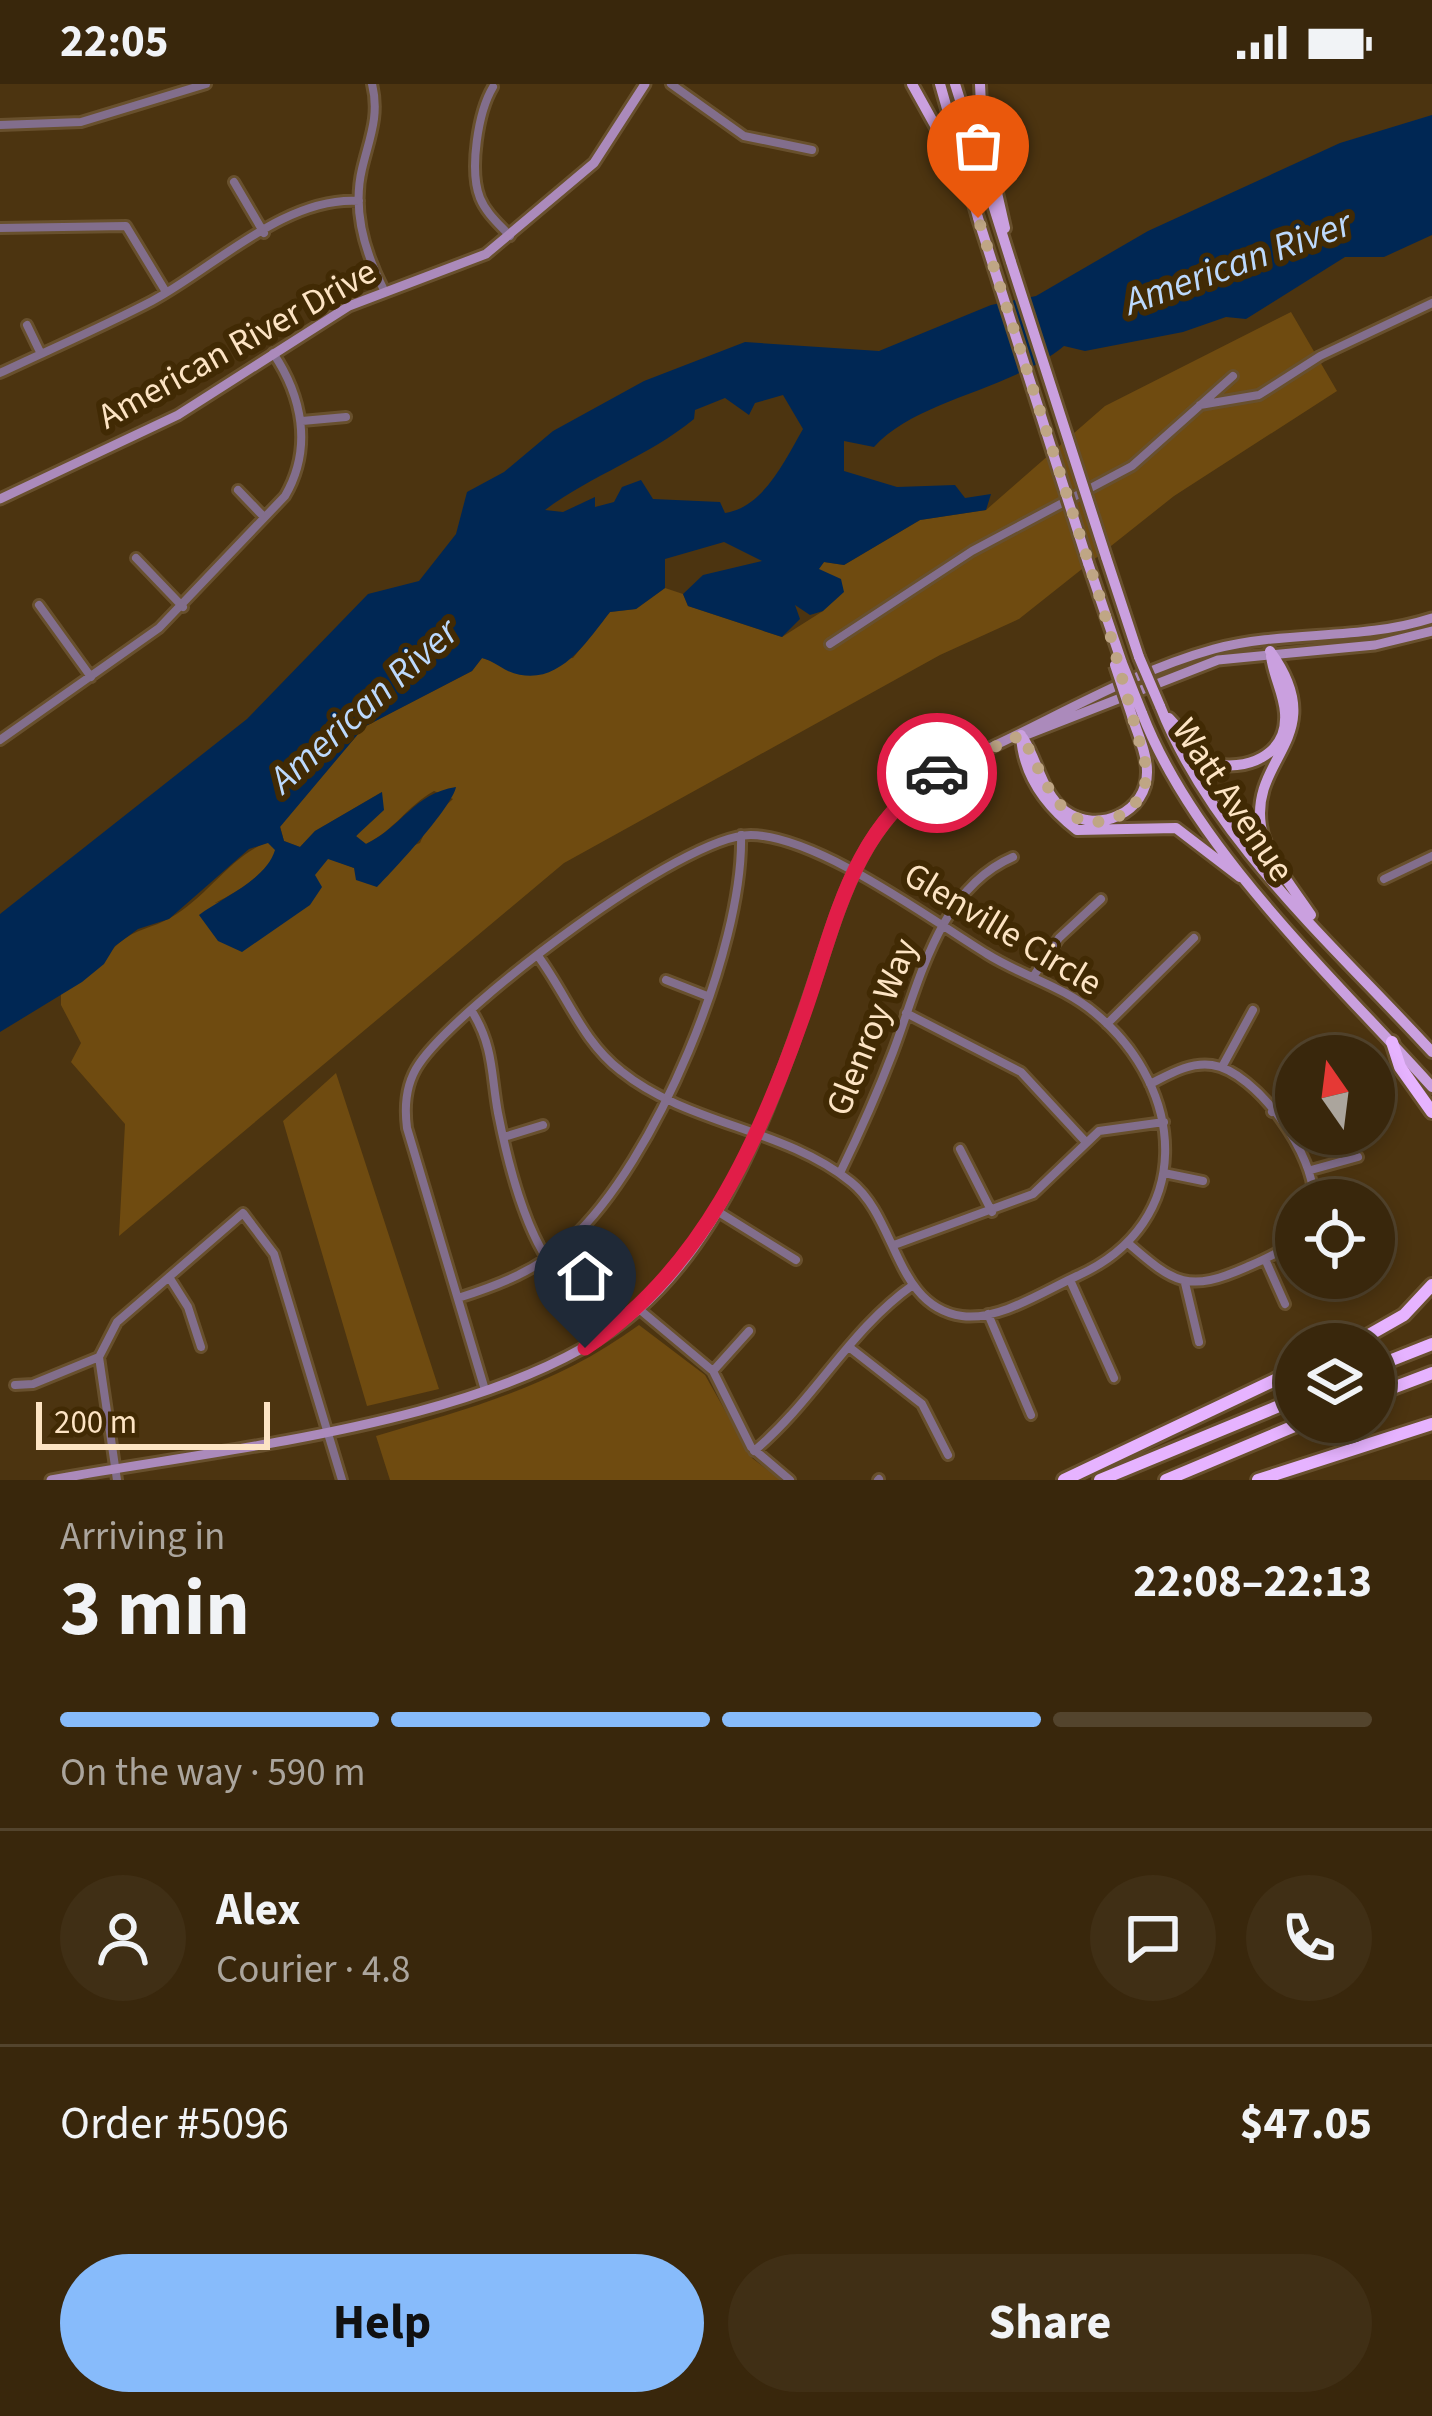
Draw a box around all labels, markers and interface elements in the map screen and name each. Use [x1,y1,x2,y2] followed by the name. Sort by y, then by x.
[60,10,169,74] text: 22:05
[927,95,1029,218] pin
[945,113,1011,179] icon: bag
[1115,195,1361,331] water label: American River
[89,246,385,442] street label: American River Drive
[255,604,473,808] water label: American River
[1160,708,1306,892] street label: Watt Avenue
[877,713,997,833] courier
[904,740,970,806] icon: car
[894,850,1112,1008] street label: Glenville Circle
[813,931,931,1123] street label: Glenroy Way
[1275,1035,1395,1155] north arrow
[1275,1035,1395,1443] map controls
[1275,1179,1395,1299] button: locate
[534,1225,636,1348] pin
[552,1243,618,1309] icon: home
[1275,1323,1395,1443] button: layers
[36,1396,270,1449] scale bar
[54,1399,137,1446] text: 200 m
[60,1509,225,1565] text: Arriving in
[1133,1550,1372,1614] text: 22:08–22:13
[60,1554,250,1665] text: 3 min
[60,1745,366,1801] text: On the way · 590 m
[60,1875,186,2001] button: person
[1090,1875,1216,2001] button: chat
[1246,1875,1372,2001] button: phone
[216,1878,300,1942] text: Alex
[216,1942,410,1998] text: Courier · 4.8
[60,2092,289,2156] text: Order #5096
[1240,2092,1372,2156] text: $47.05
[60,2254,704,2392] button: Help
[728,2254,1372,2392] button: Share

